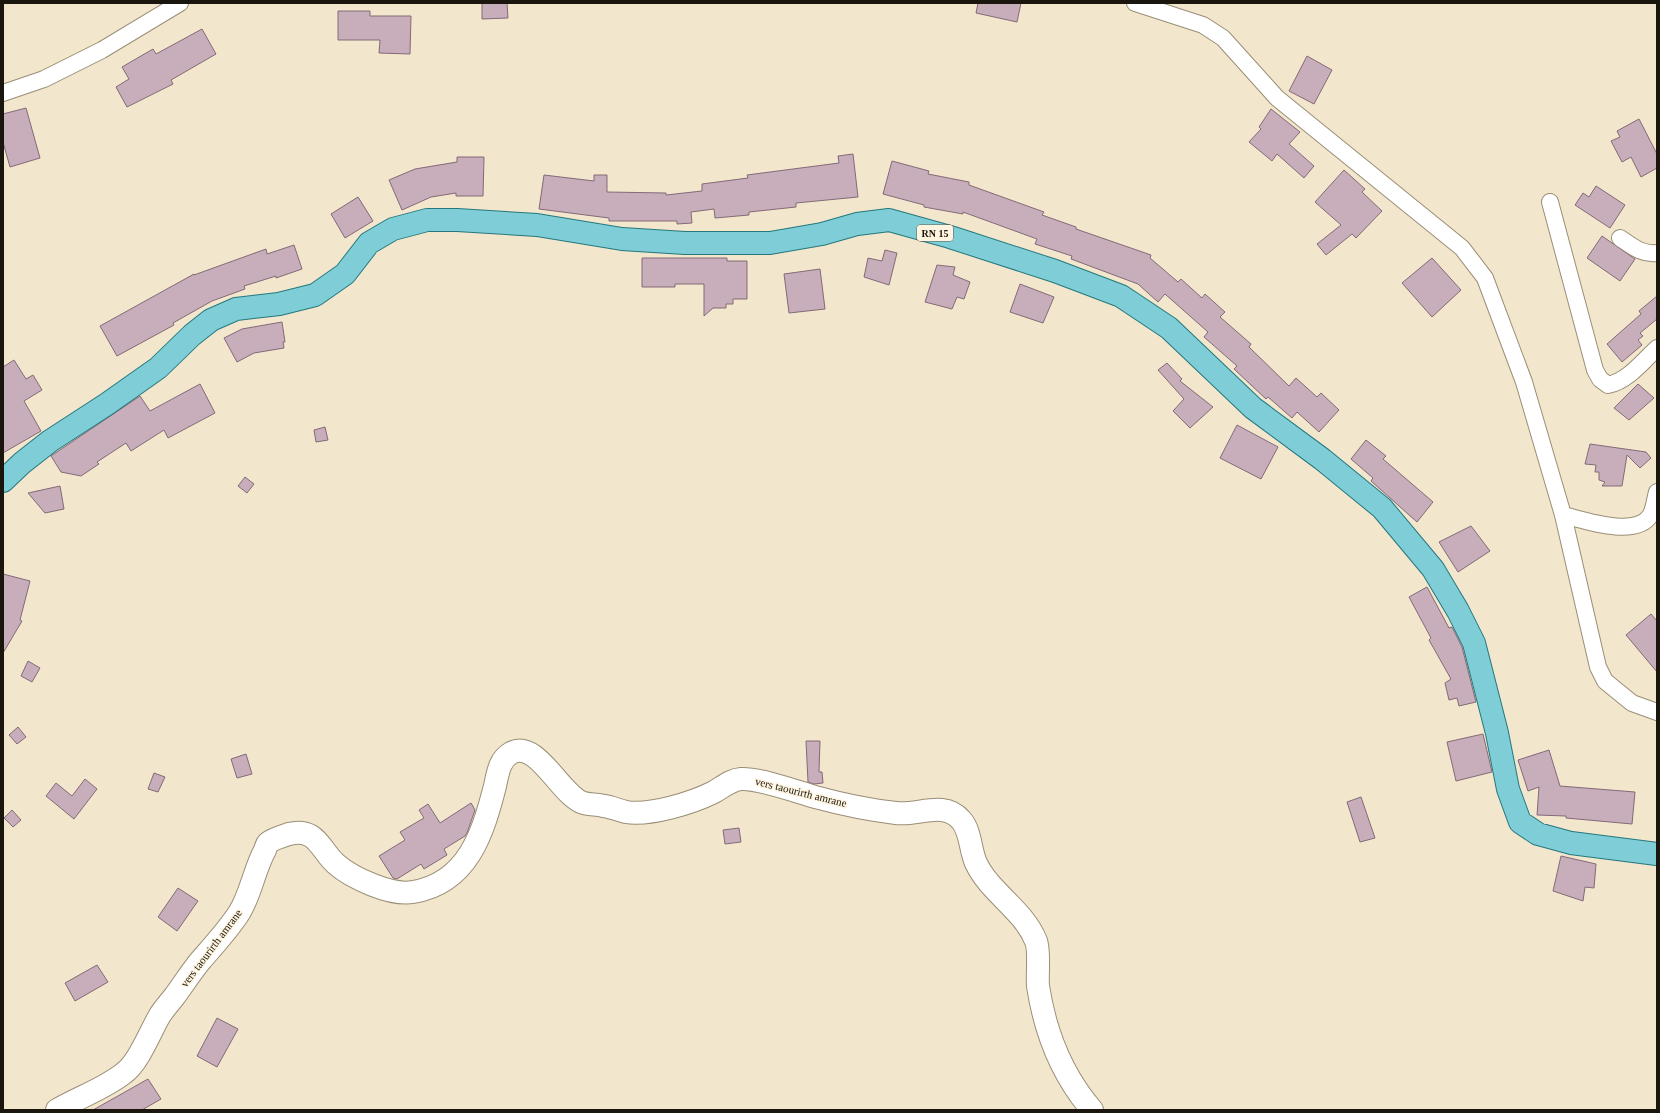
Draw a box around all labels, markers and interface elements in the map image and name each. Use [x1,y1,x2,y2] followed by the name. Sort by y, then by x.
[917,225,953,241] road number: RN 15
[754,775,848,809] street label: vers taourirth amrane
[178,907,244,989] street label: vers taourirth amrane

